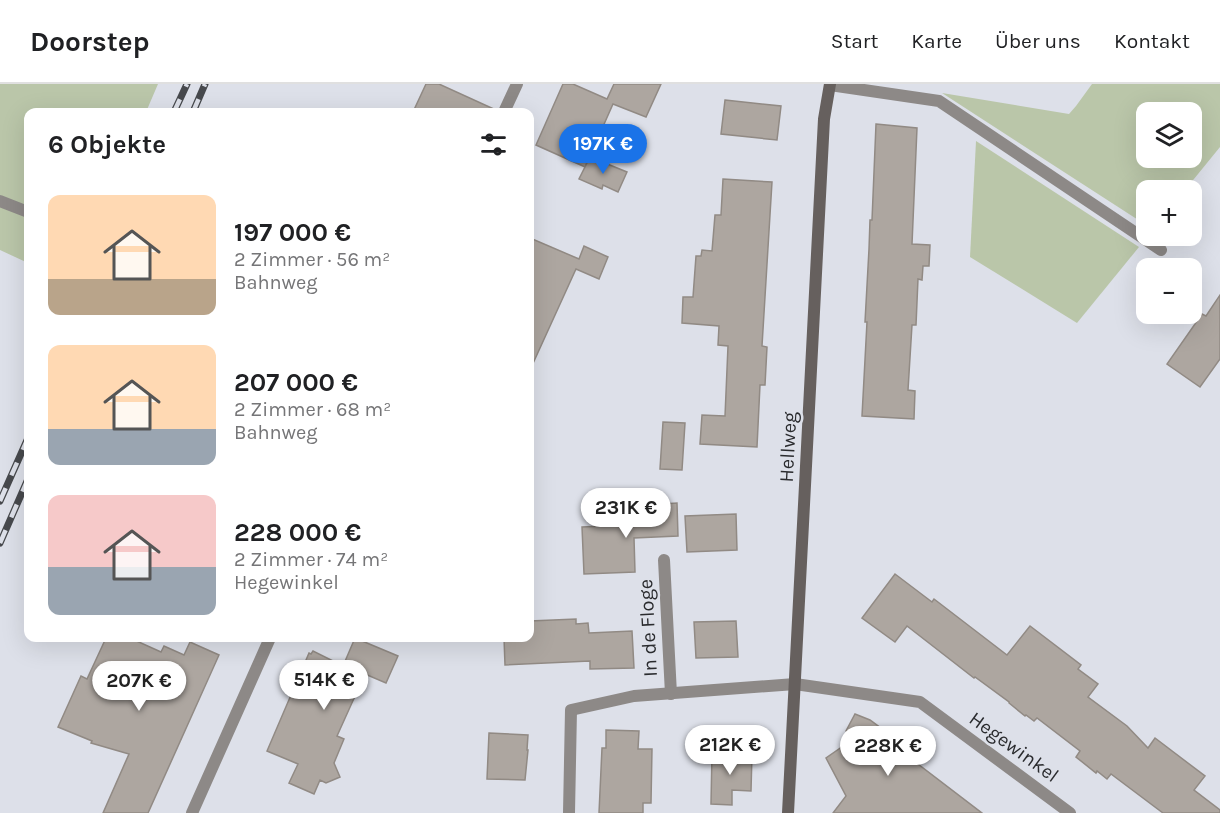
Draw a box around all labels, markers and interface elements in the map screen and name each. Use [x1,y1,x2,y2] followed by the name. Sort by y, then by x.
[30,25,150,58] text: Doorstep
[831,29,878,53] text: Start
[911,29,962,53] text: Karte
[995,29,1081,53] text: Über uns
[1114,29,1190,53] text: Kontakt
[1136,102,1202,324] map controls
[1136,102,1202,168] button: layers
[554,124,652,175] pin: 197K €
[477,128,510,161] icon: filters
[48,129,166,160] text: 6 Objekte
[573,132,633,155] text: 197K €
[1136,180,1202,246] button: +
[234,217,351,248] text: 197 000 €
[96,219,168,291] icon: home
[234,248,390,271] text: 2 Zimmer · 56 m²
[1136,258,1202,324] button: −
[234,271,318,294] text: Bahnweg
[234,367,358,398] text: 207 000 €
[96,369,168,441] icon: home
[234,398,391,421] text: 2 Zimmer · 68 m²
[775,411,801,483] street label: Hellweg
[234,421,318,444] text: Bahnweg
[577,488,675,539] pin: 231K €
[595,496,657,519] text: 231K €
[234,517,361,548] text: 228 000 €
[96,519,168,591] icon: home
[234,548,388,571] text: 2 Zimmer · 74 m²
[234,571,339,594] text: Hegewinkel
[634,579,662,677] street label: In de Floge
[275,660,373,711] pin: 514K €
[90,661,188,712] pin: 207K €
[293,668,355,691] text: 514K €
[106,669,172,692] text: 207K €
[965,707,1063,787] street label: Hegewinkel
[681,725,779,776] pin: 212K €
[839,726,937,777] pin: 228K €
[699,733,761,756] text: 212K €
[854,734,922,757] text: 228K €

